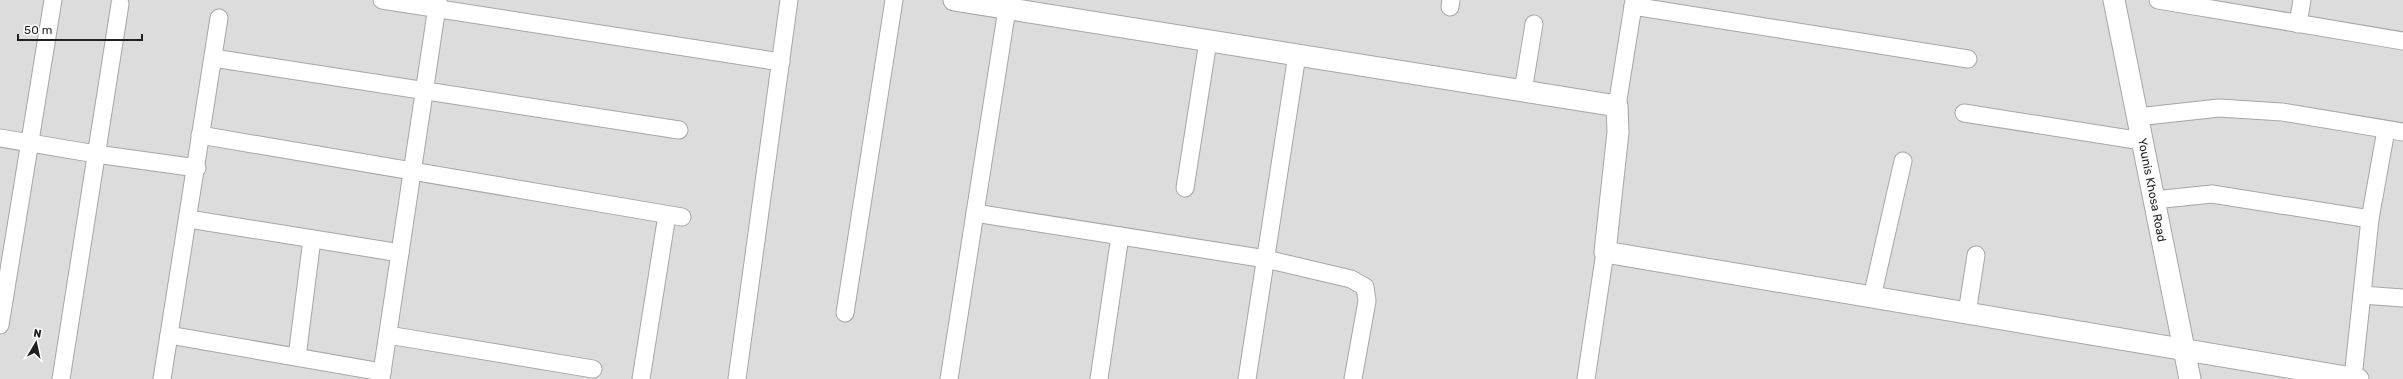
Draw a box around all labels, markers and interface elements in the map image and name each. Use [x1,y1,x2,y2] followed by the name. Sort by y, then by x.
[18,16,142,42] scale bar
[24,23,52,37] text: 50 m
[2135,137,2169,243] street label: Younis Khosa Road
[16,323,56,363] north arrow
[33,327,42,341] text: N

